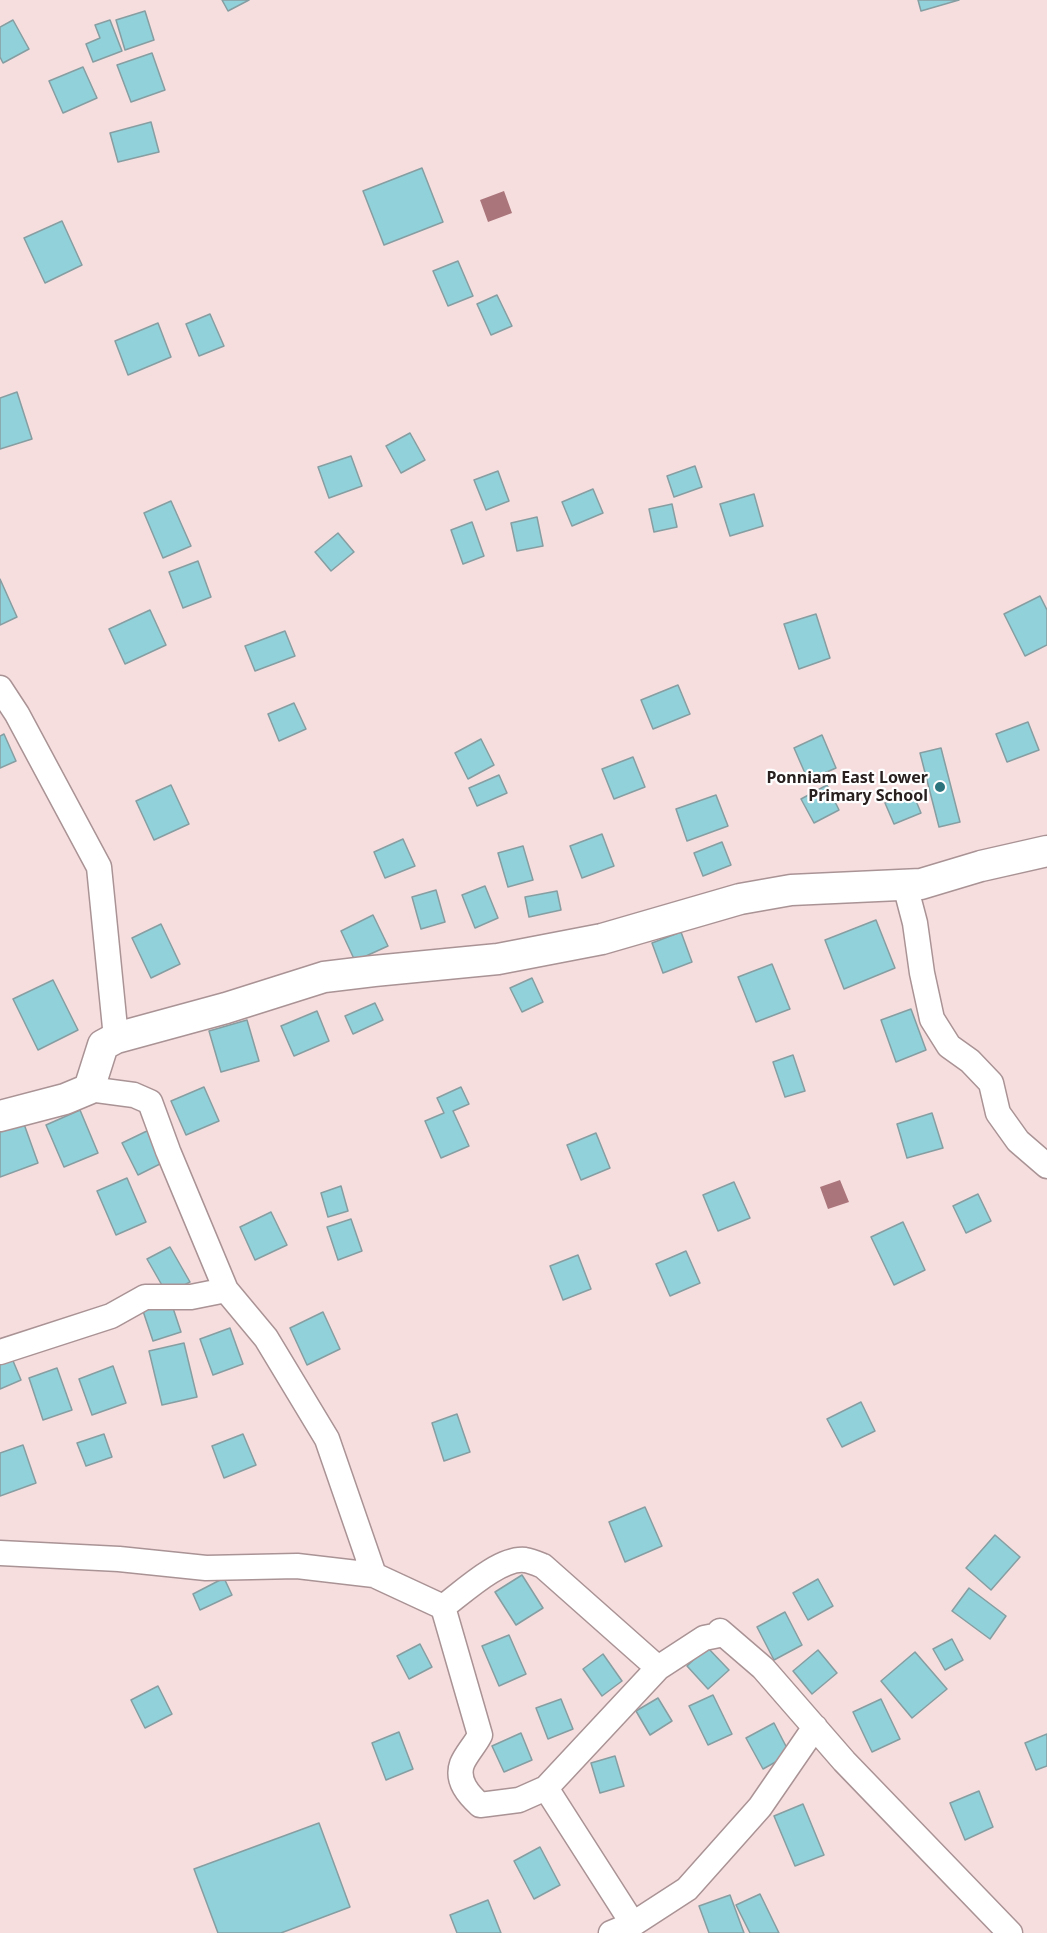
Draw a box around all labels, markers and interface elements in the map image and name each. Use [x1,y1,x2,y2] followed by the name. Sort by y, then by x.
[766,768,928,806] place label: Ponniam East Lower Primary School
[933,780,947,794] marker: Ponniam East Lower Primary School

